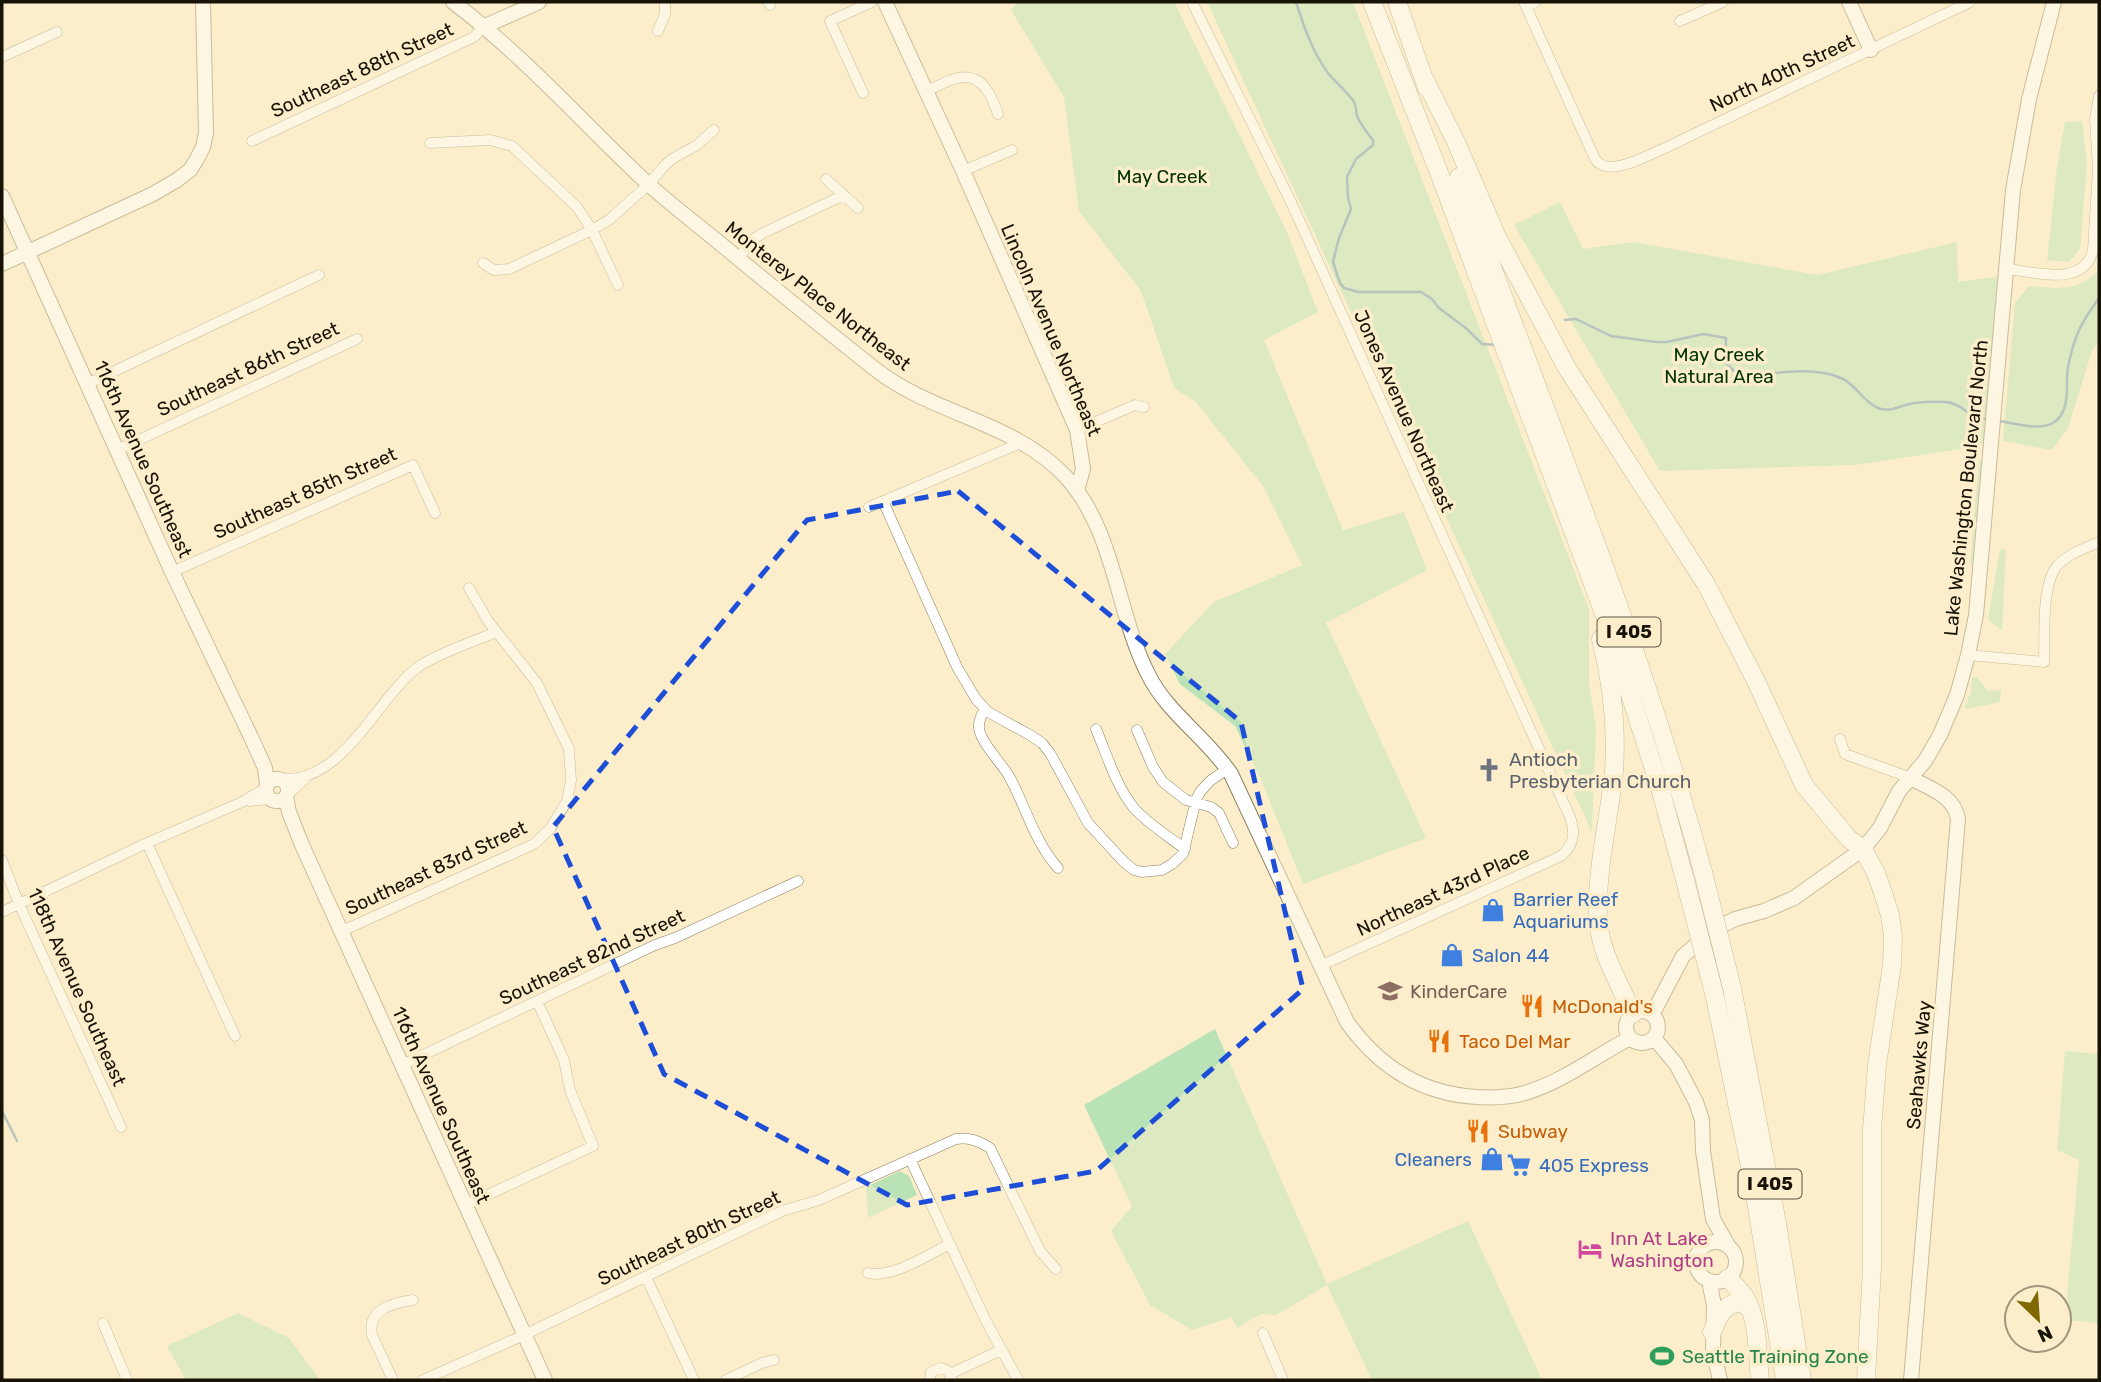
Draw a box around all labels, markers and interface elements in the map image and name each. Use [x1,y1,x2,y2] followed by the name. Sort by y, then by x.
[267,17,457,122] street label: Southeast 88th Street
[1706,29,1859,117] street label: North 40th Street
[1117,165,1208,188] park label: May Creek
[721,216,916,376] street label: Monterey Place Northeast
[996,220,1106,440] street label: Lincoln Avenue Northeast
[1349,306,1459,516] street label: Jones Avenue Northeast
[153,316,343,421] street label: Southeast 86th Street
[1939,339,1993,637] street label: Lake Washington Boulevard North
[1664,343,1774,388] park label: May Creek Natural Area
[89,357,197,562] street label: 116th Avenue Southeast
[210,442,401,544] street label: Southeast 85th Street
[1598,618,1660,646] road number: I 405
[1509,748,1691,793] place label: Antioch Presbyterian Church
[1475,756,1503,784] church icon: Antioch Presbyterian Church
[342,816,531,920] street label: Southeast 83rd Street
[1353,841,1533,941] street label: Northeast 43rd Place
[23,885,131,1090] street label: 118th Avenue Southeast
[1513,888,1619,933] place label: Barrier Reef Aquariums
[1479,896,1507,924] shop icon: Barrier Reef Aquariums
[496,904,689,1010] street label: Southeast 82nd Street
[1438,941,1466,969] shop icon: Salon 44
[1472,944,1550,967] place label: Salon 44
[1376,977,1404,1005] school or university icon: KinderCare
[1410,980,1508,1003] place label: KinderCare
[1518,992,1546,1020] restaurant icon: McDonald's
[1552,995,1653,1018] place label: McDonald's
[1902,1000,1936,1130] street label: Seahawks Way
[387,1003,495,1208] street label: 116th Avenue Southeast
[1425,1027,1453,1055] restaurant icon: Taco Del Mar
[1459,1030,1571,1053] place label: Taco Del Mar
[1464,1117,1492,1145] restaurant icon: Subway
[1498,1120,1568,1143] place label: Subway
[1478,1145,1506,1173] shop icon: Cleaners
[1395,1148,1472,1171] place label: Cleaners
[1505,1151,1533,1179] supermarket icon: 405 Express
[1539,1154,1649,1177] place label: 405 Express
[1738,1170,1802,1198] road number: I 405
[594,1185,784,1290] street label: Southeast 80th Street
[1610,1227,1714,1272] place label: Inn At Lake Washington
[1576,1235,1604,1263] hotel icon: Inn At Lake Washington
[2003,1284,2073,1354] north arrow
[2034,1321,2056,1347] text: N
[1648,1342,1676,1370] sports icon: Seattle Training Zone
[1682,1345,1869,1368] place label: Seattle Training Zone

